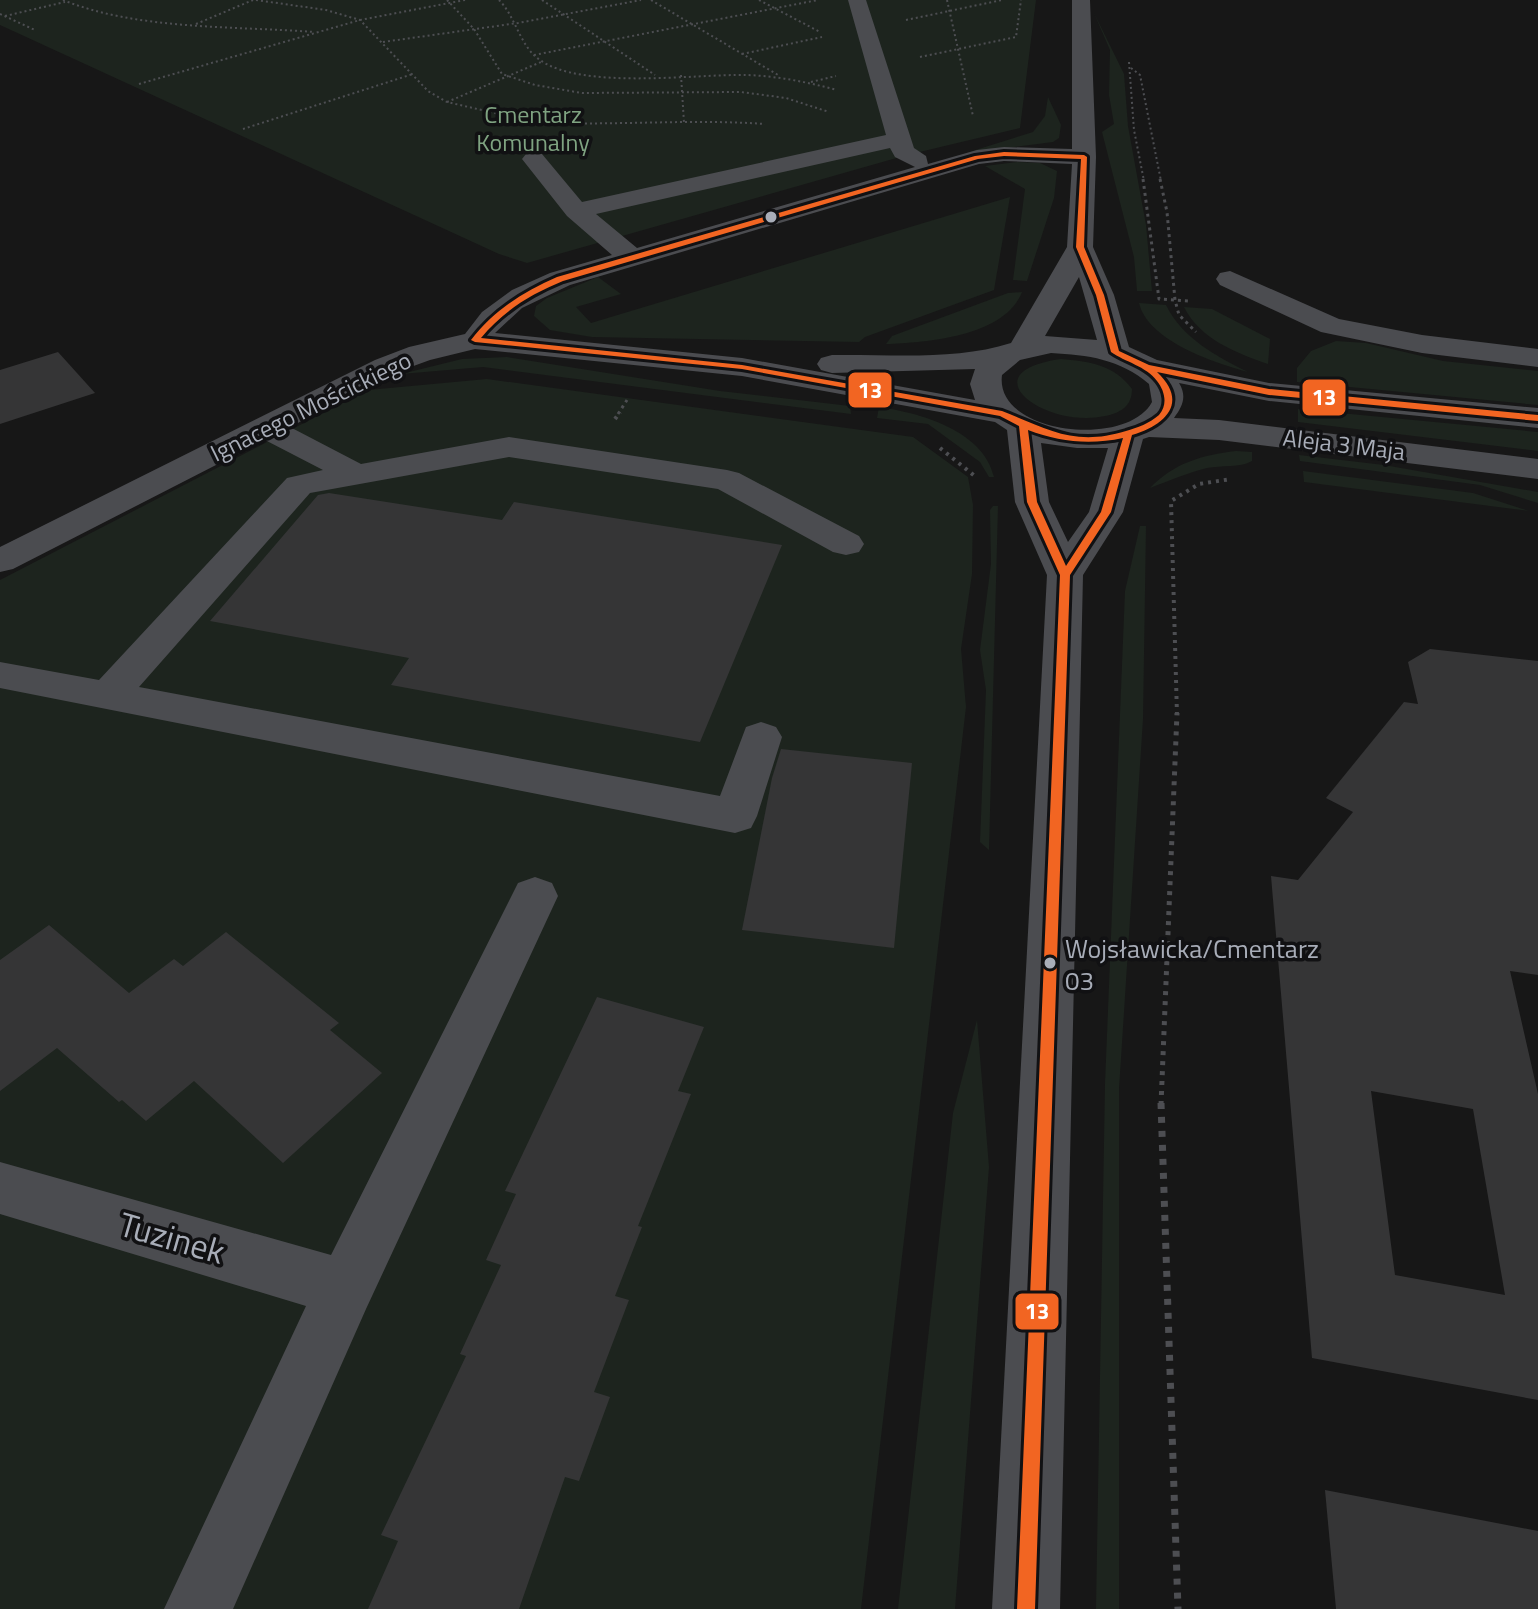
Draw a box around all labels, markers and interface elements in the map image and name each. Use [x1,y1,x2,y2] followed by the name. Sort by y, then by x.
[476,96,590,160] park label: Cmentarz Komunalny
[763,209,779,225] unlabelled marker
[204,342,417,470] street label: Ignacego Mościckiego
[847,371,893,409] line badge: 13
[858,373,882,407] text: 13
[1301,378,1347,417] line badge: 13
[1312,380,1336,414] text: 13
[1281,419,1407,469] street label: Aleja 3 Maja
[1065,929,1319,1000] place label: Wojsławicka/Cmentarz 03
[1042,955,1058,971] marker: Wojsławicka/Cmentarz 03
[113,1197,231,1277] street label: Tuzinek
[1014,1292,1060,1331] line badge: 13
[1025,1294,1049,1328] text: 13

